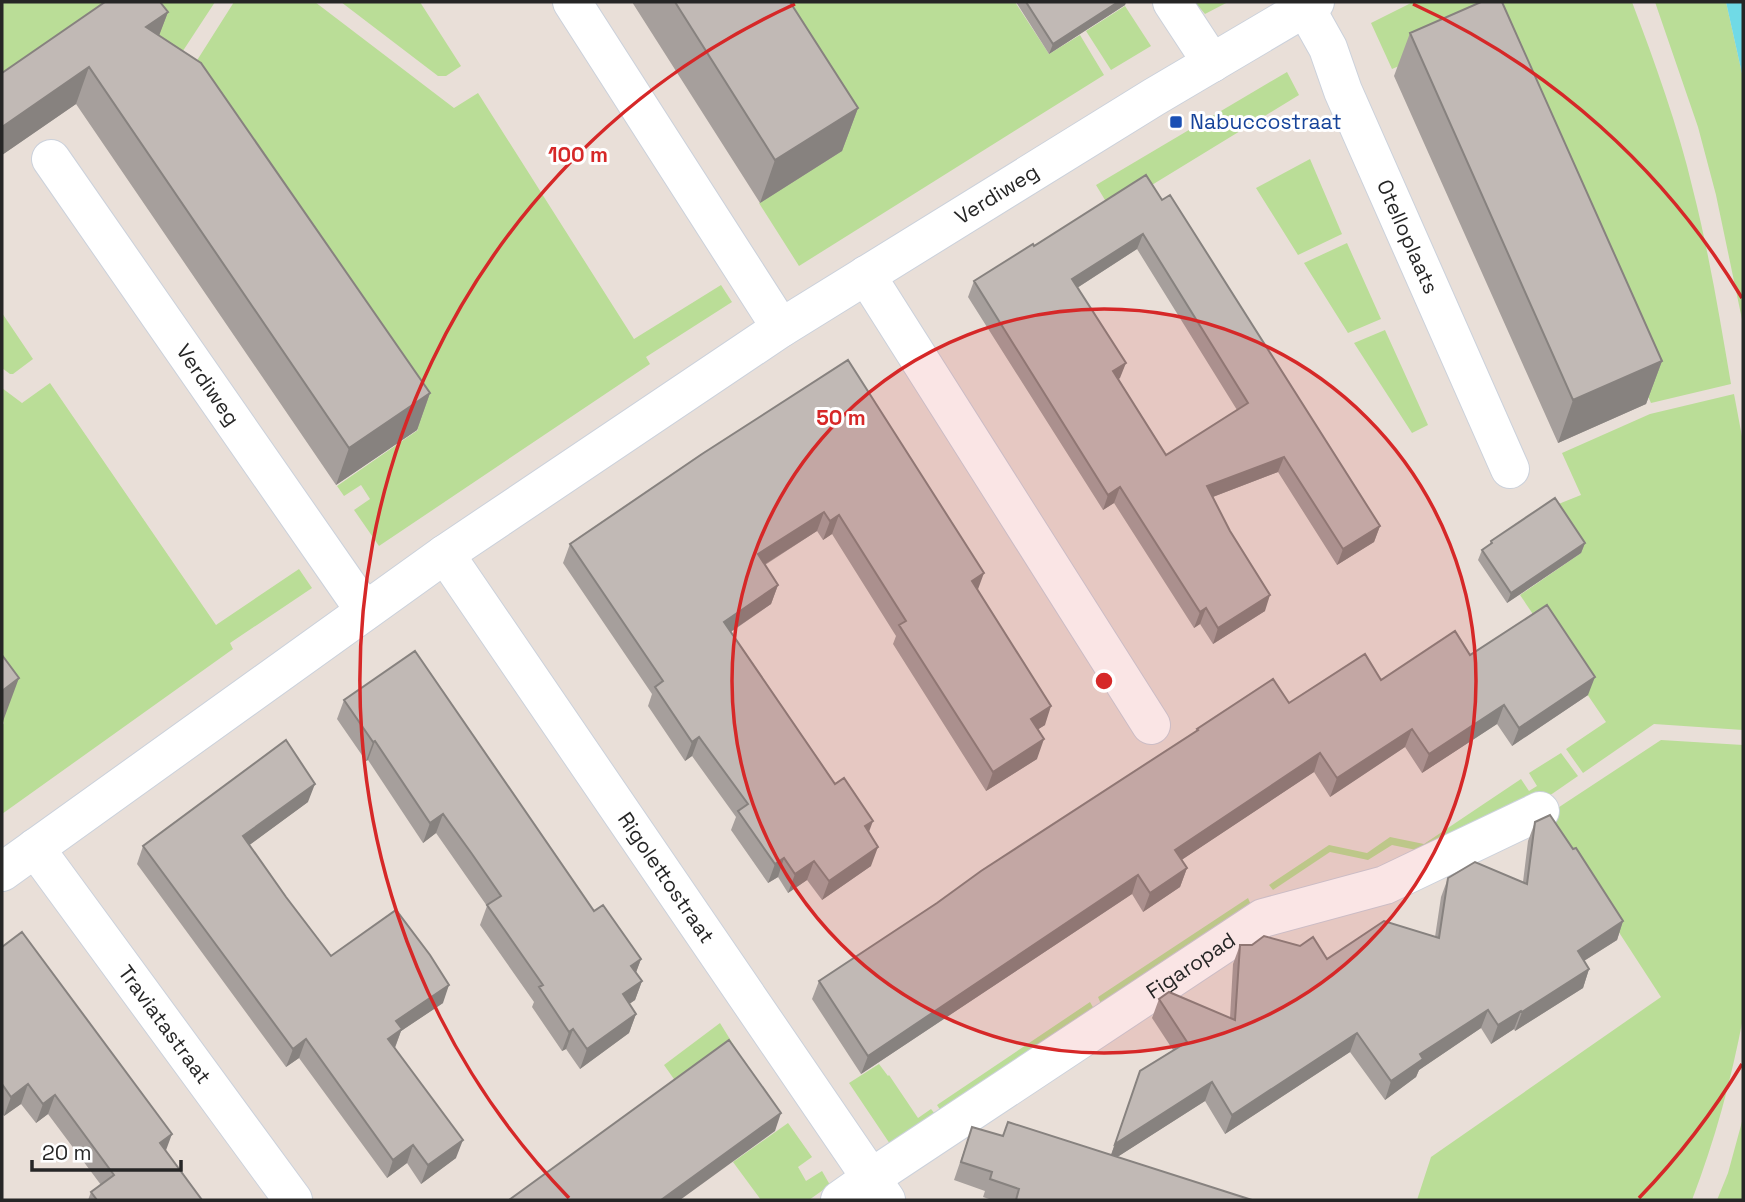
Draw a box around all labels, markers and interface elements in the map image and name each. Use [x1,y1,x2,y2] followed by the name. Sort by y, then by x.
[1190,108,1342,135] place label: Nabuccostraat
[1168,114,1184,130] marker: Nabuccostraat
[548,141,608,168] text: 100 m
[950,158,1043,230] street label: Verdiweg
[1371,175,1445,298] street label: Otelloplaats
[171,338,246,431] street label: Verdiweg
[816,404,866,431] text: 50 m
[1092,669,1116,693] centre of rings
[612,807,721,948] street label: Rigolettostraat
[1141,926,1240,1005] street label: Figaropad
[112,960,217,1089] street label: Traviatastraat
[32,1128,180,1172] scale bar
[42,1139,92,1166] text: 20 m

